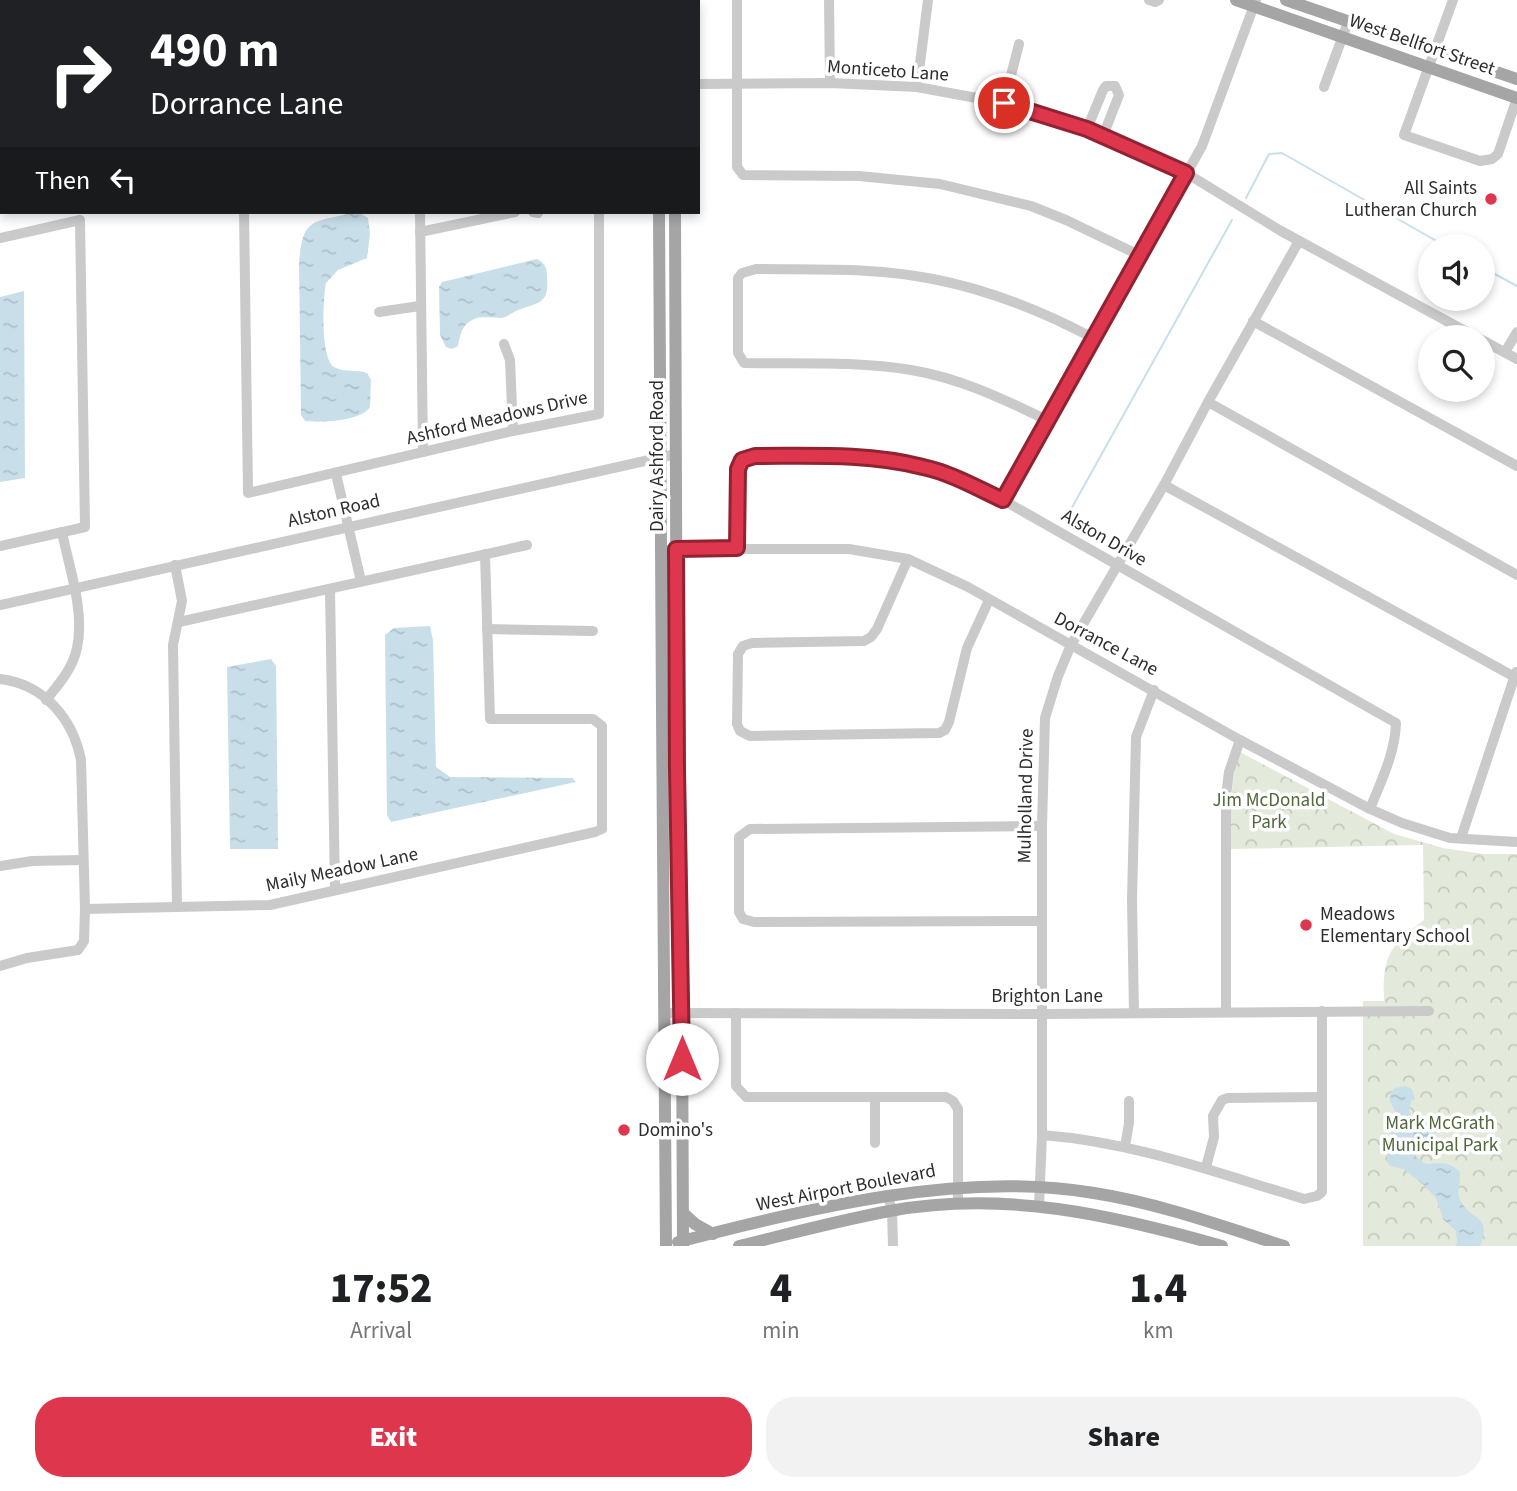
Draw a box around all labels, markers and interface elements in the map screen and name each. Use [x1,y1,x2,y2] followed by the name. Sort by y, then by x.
[1345,7,1499,83] street label: West Bellfort Street
[150,16,279,86] text: 490 m
[35,28,126,119] icon: right
[826,53,950,89] street label: Monticeto Lane
[974,73,1034,133] pin
[150,81,343,127] text: Dorrance Lane
[985,84,1023,122] icon: arrive
[104,161,142,199] icon: left
[35,162,90,199] text: Then
[1345,175,1477,224] place label: All Saints Lutheran Church
[1483,191,1499,207] marker: All Saints Lutheran Church
[1418,234,1495,402] map controls
[1418,234,1495,311] button: sound
[1418,325,1495,402] button: search
[644,380,671,532] street label: Dairy Ashford Road
[404,384,590,452] street label: Ashford Meadows Drive
[285,487,383,535] street label: Alston Road
[1056,503,1152,573] street label: Alston Drive
[1049,605,1163,683] street label: Dorrance Lane
[1011,728,1041,864] street label: Mulholland Drive
[1212,787,1326,836] park label: Jim McDonald Park
[263,841,421,899] street label: Maily Meadow Lane
[1320,901,1470,950] place label: Meadows Elementary School
[1298,917,1314,933] marker: Meadows Elementary School
[991,983,1103,1010] street label: Brighton Lane
[645,1022,719,1096] position arrow
[1382,1110,1499,1159] park label: Mark McGrath Municipal Park
[638,1117,713,1144] place label: Domino's
[616,1122,632,1138] marker: Domino's
[754,1157,938,1219] street label: West Airport Boulevard
[330,1259,433,1319] text: 17:52
[770,1259,792,1319] text: 4
[1129,1259,1187,1319] text: 1.4
[350,1314,412,1347] text: Arrival
[762,1314,800,1347] text: min
[1143,1314,1174,1347] text: km
[35,1397,752,1477] button: Exit
[766,1397,1482,1477] button: Share

